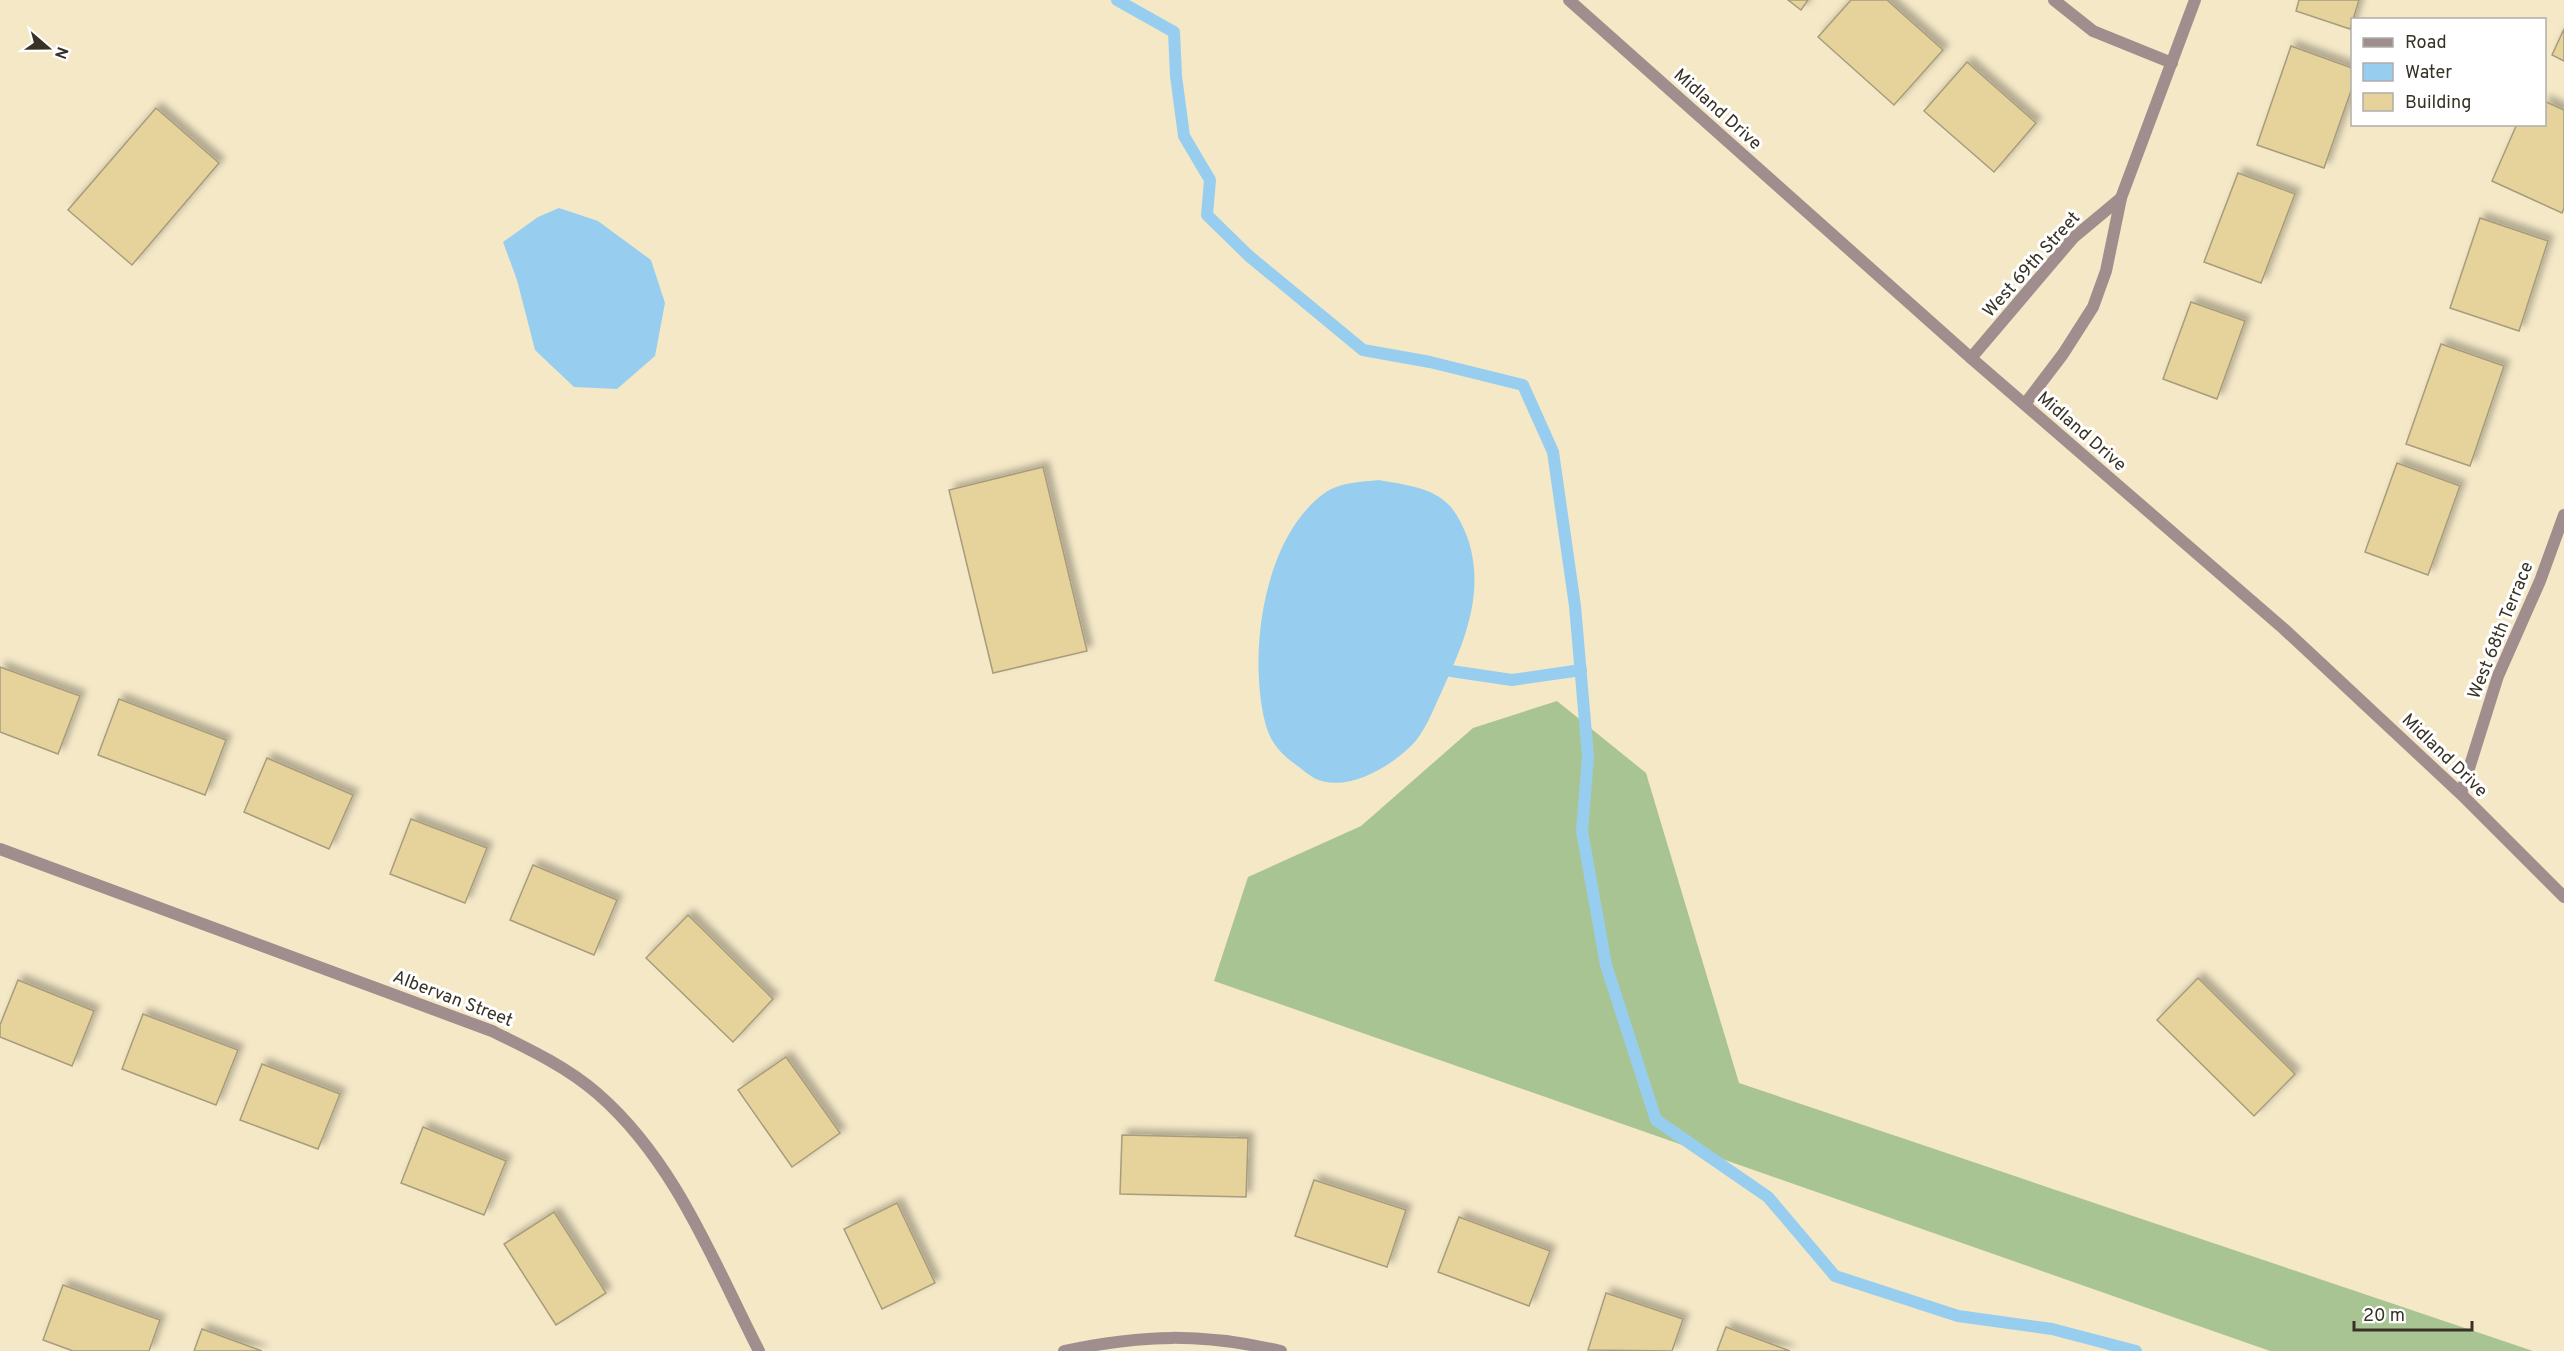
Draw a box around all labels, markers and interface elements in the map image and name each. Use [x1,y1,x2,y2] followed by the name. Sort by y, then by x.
[18,18,78,78] north arrow
[2351,18,2546,126] legend
[2405,32,2447,55] text: Road
[49,44,72,61] text: N
[2405,62,2452,85] text: Water
[1668,64,1766,156] street label: Midland Drive
[2405,92,2471,115] text: Building
[1978,207,2086,323] street label: West 69th Street
[2032,387,2130,477] street label: Midland Drive
[2463,559,2539,703] street label: West 68th Terrace
[2396,709,2492,803] street label: Midland Drive
[389,966,516,1033] street label: Albervan Street
[2354,1294,2472,1332] scale bar
[2363,1305,2405,1328] text: 20 m

